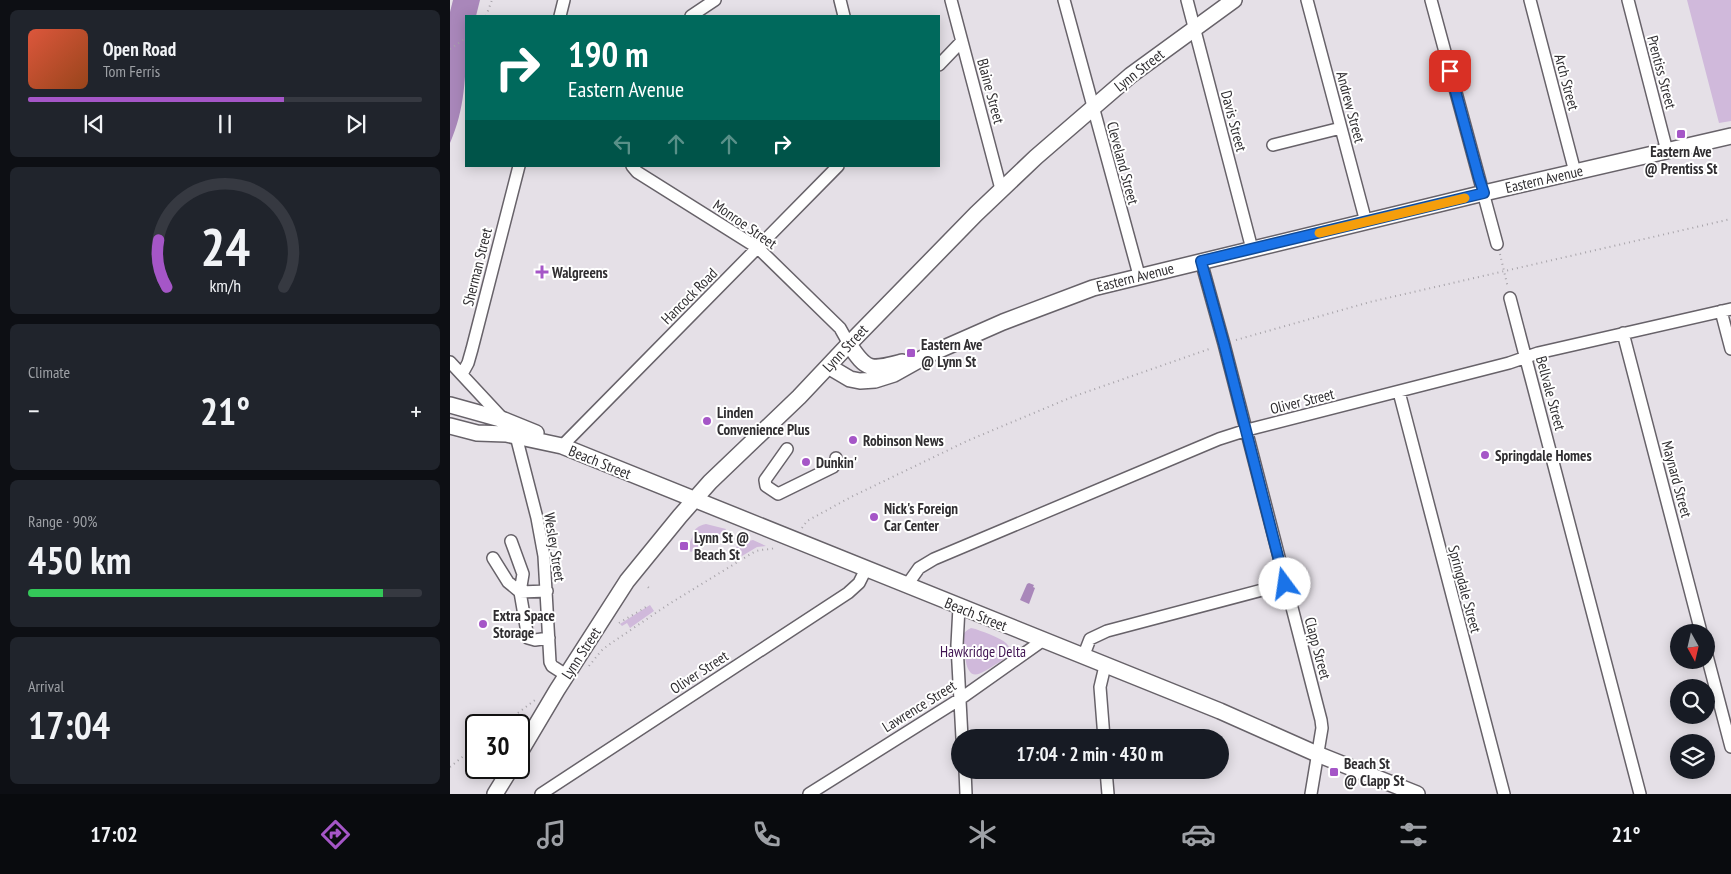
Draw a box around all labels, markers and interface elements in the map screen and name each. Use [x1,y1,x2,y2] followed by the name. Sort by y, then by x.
[568,31,649,77] text: 190 m
[1643,33,1681,111] street label: Prentiss Street
[485,35,550,100] icon: right
[103,37,176,61] text: Open Road
[1110,45,1168,95] street label: Lynn Street
[1429,50,1471,92] pin
[1550,52,1584,112] street label: Arch Street
[973,56,1009,126] street label: Blaine Street
[1436,57,1464,85] icon: arrive
[103,61,160,81] text: Tom Ferris
[1332,69,1370,145] street label: Andrew Street
[568,75,684,103] text: Eastern Avenue
[1217,88,1251,154] street label: Davis Street
[80,110,108,138] icon: previous
[211,110,239,138] icon: pause
[342,110,370,138] icon: next
[1103,119,1143,207] street label: Cleveland Street
[1675,128,1687,140] marker: Eastern Ave @ Prentiss St
[609,130,637,158] icon: left
[662,130,690,158] icon: ahead
[715,130,743,158] icon: ahead
[768,130,796,158] icon: right
[1645,142,1718,178] place label: Eastern Ave @ Prentiss St
[1503,161,1585,197] street label: Eastern Avenue
[709,195,781,253] street label: Monroe Street
[200,213,250,280] text: 24
[458,226,496,308] street label: Sherman Street
[1094,258,1176,296] street label: Eastern Avenue
[551,263,608,282] place label: Walgreens
[657,264,721,328] street label: Hancock Road
[536,266,548,278] marker: Walgreens
[209,274,241,297] text: km/h
[818,320,872,376] street label: Lynn Street
[921,335,983,371] place label: Eastern Ave @ Lynn St
[905,347,917,359] marker: Eastern Ave @ Lynn St
[1532,354,1570,432] street label: Bellvale Street
[28,362,70,382] text: Climate
[1268,384,1336,418] street label: Oliver Street
[200,386,250,435] text: 21°
[28,392,40,429] text: −
[410,392,422,429] text: +
[717,403,810,439] place label: Linden Convenience Plus
[701,415,713,427] marker: Linden Convenience Plus
[863,431,944,450] place label: Robinson News
[847,434,859,446] marker: Robinson News
[1658,439,1696,519] street label: Maynard Street
[566,441,634,483] street label: Beach Street
[1495,446,1592,465] place label: Springdale Homes
[1479,449,1491,461] marker: Springdale Homes
[816,453,857,472] place label: Dunkin'
[800,456,812,468] marker: Dunkin'
[884,499,958,535] place label: Nick's Foreign Car Center
[28,511,97,531] text: Range · 90%
[540,511,570,583] street label: Wesley Street
[868,511,880,523] marker: Nick's Foreign Car Center
[694,528,749,564] place label: Lynn St @ Beach St
[28,535,131,584] text: 450 km
[678,540,690,552] marker: Lynn St @ Beach St
[1444,543,1486,635] street label: Springdale Street
[1258,557,1310,609] position arrow
[942,593,1010,635] street label: Beach Street
[493,606,555,642] place label: Extra Space Storage
[1301,615,1335,681] street label: Clapp Street
[477,618,489,630] marker: Extra Space Storage
[557,623,605,683] street label: Lynn Street
[1670,624,1715,669] north arrow
[1670,624,1715,779] map controls
[940,642,1026,661] park label: Hawkridge Delta
[666,646,732,698] street label: Oliver Street
[28,676,64,696] text: Arrival
[879,676,959,736] street label: Lawrence Street
[1670,679,1715,724] button: search
[28,700,110,749] text: 17:04
[465,714,530,779] speed limit sign: 30
[1670,734,1715,779] button: layers
[1017,742,1163,766] text: 17:04 · 2 min · 430 m
[1344,754,1405,790] place label: Beach St @ Clapp St
[1328,766,1340,778] marker: Beach St @ Clapp St
[318,817,353,852] icon: directions
[534,817,569,852] icon: music
[749,817,784,852] icon: phone
[965,817,1000,852] icon: climate
[1181,817,1216,852] icon: car
[1396,817,1431,852] icon: filters
[90,820,138,848] text: 17:02
[1612,820,1641,848] text: 21°

